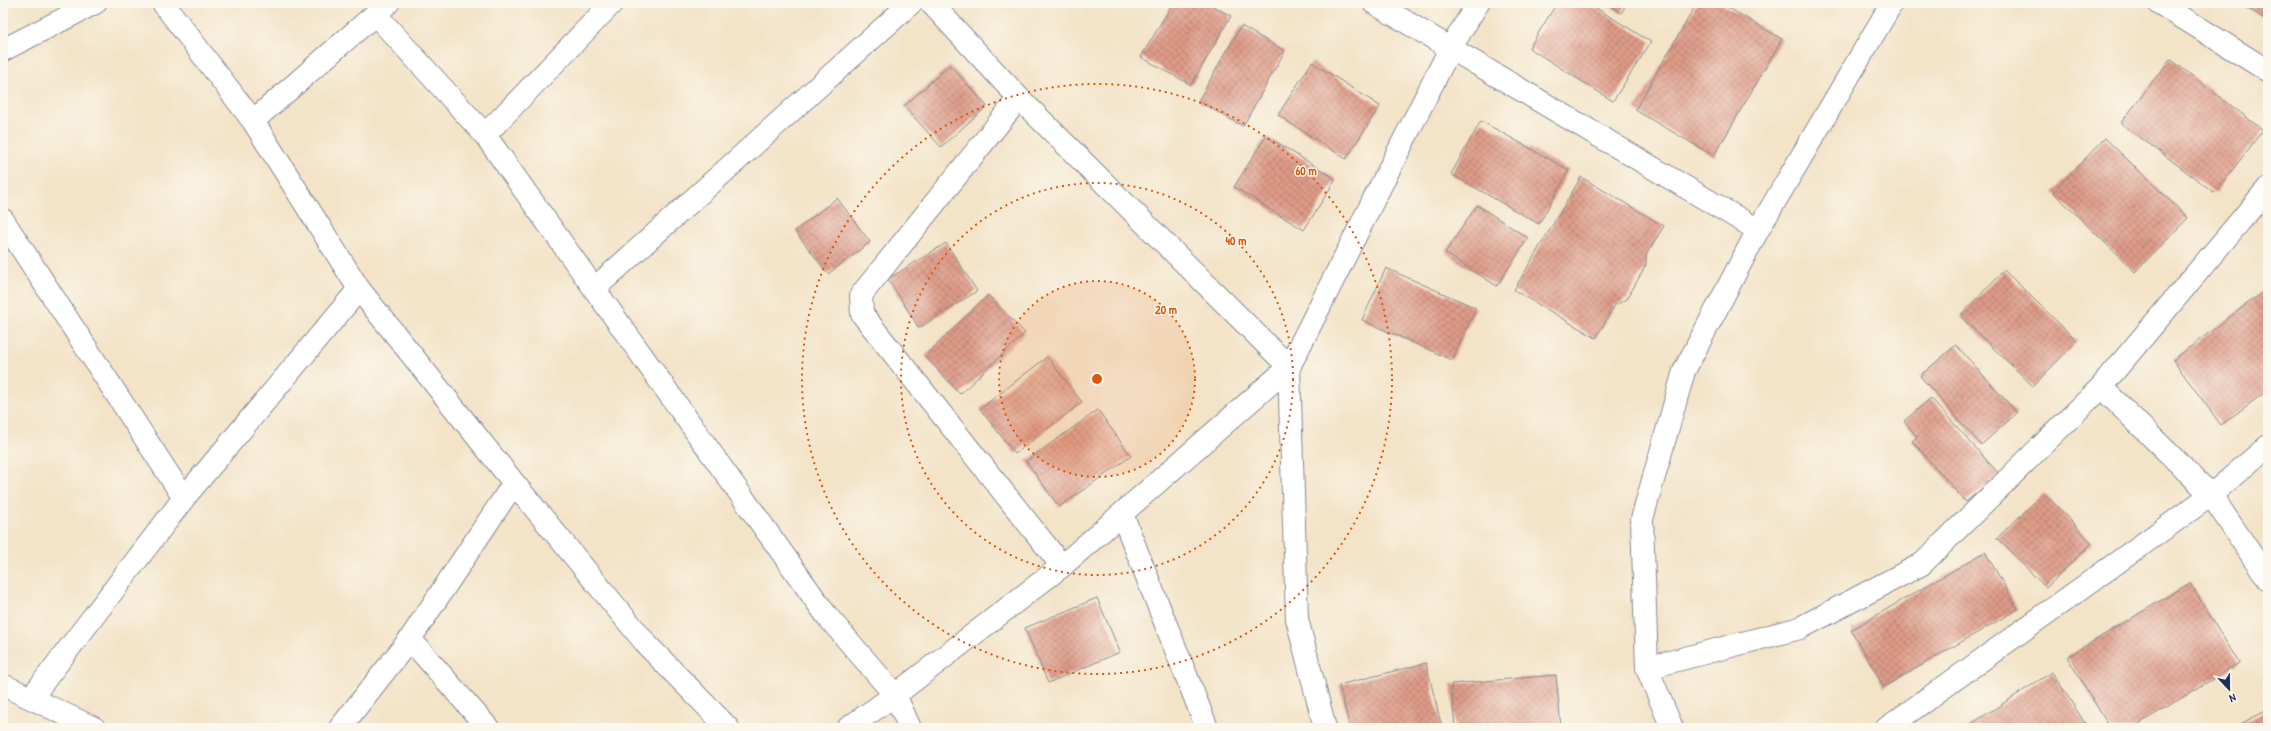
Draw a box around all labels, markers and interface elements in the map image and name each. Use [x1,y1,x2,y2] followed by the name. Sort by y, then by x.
[1295,162,1317,179] text: 60 m
[1226,232,1246,249] text: 40 m
[1155,301,1177,318] text: 20 m
[1090,372,1104,386] centre of rings
[2209,669,2249,709] north arrow
[2227,691,2238,706] text: N

